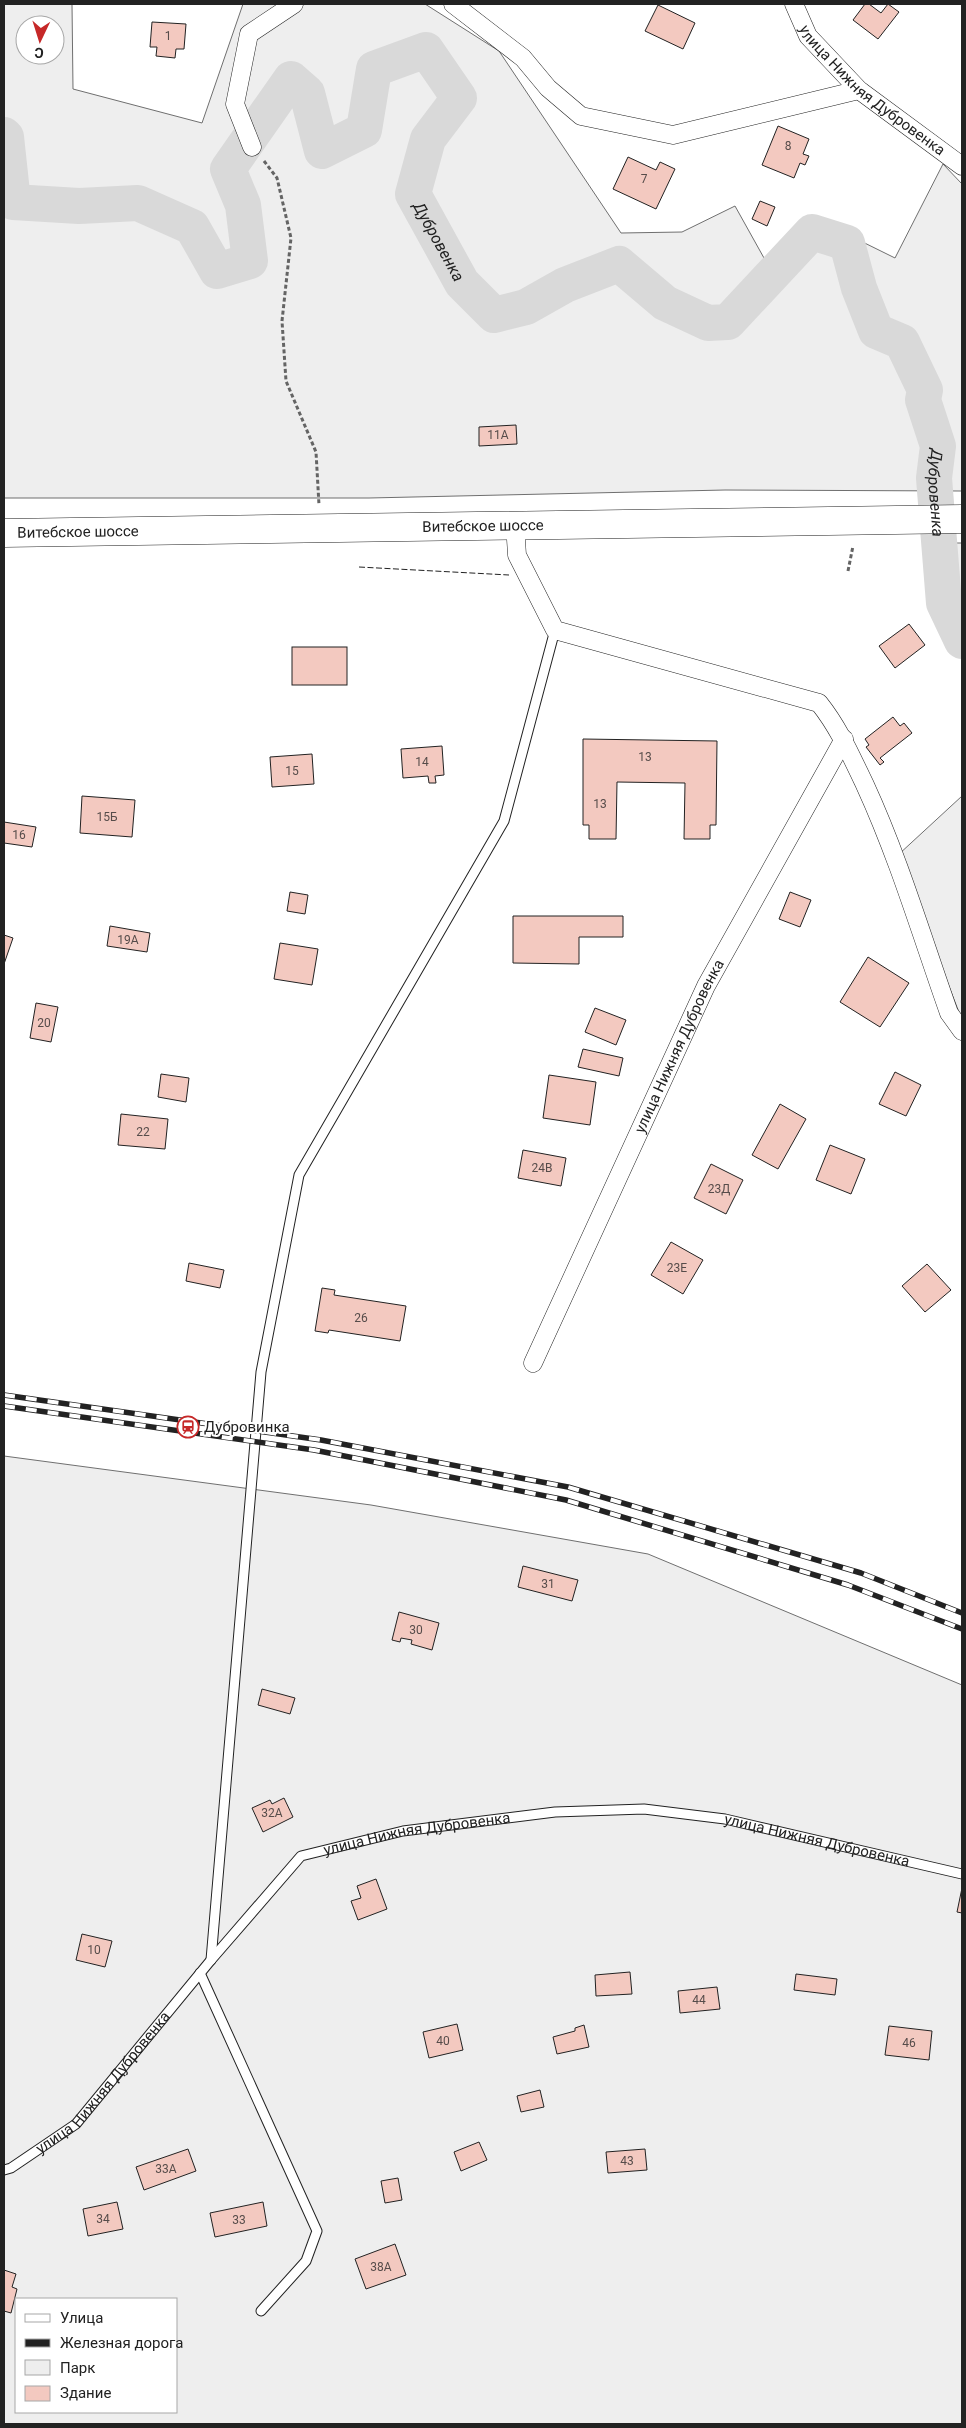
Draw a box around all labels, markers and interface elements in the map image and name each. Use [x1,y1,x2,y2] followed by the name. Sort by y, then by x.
[15,15,65,65] north arrow
[795,22,949,159] street label: улица Нижняя Дубровенка
[165,29,171,43] house number: 1
[34,45,44,61] text: С
[785,139,792,153] house number: 8
[641,172,648,186] house number: 7
[409,198,468,285] water label: Дубровенка
[487,428,509,442] house number: 11А
[924,447,948,538] water label: Дубровенка
[422,516,544,536] street label: Витебское шоссе
[17,522,139,542] street label: Витебское шоссе
[638,750,652,764] house number: 13
[415,755,429,769] house number: 14
[285,764,299,778] house number: 15
[593,797,607,811] house number: 13
[96,810,118,824] house number: 15Б
[12,828,26,842] house number: 16
[117,933,139,947] house number: 19А
[631,956,728,1136] street label: улица Нижняя Дубровенка
[37,1016,51,1030] house number: 20
[136,1125,150,1139] house number: 22
[532,1161,552,1175] house number: 24В
[708,1182,730,1196] house number: 23Д
[667,1261,687,1275] house number: 23Е
[354,1311,368,1325] house number: 26
[176,1415,200,1439] station icon: Дубровинка
[204,1418,290,1436] place label: Дубровинка
[541,1577,555,1591] house number: 31
[409,1623,423,1637] house number: 30
[261,1806,283,1820] house number: 32А
[322,1809,511,1859] street label: улица Нижняя Дубровенка
[723,1810,911,1871] street label: улица Нижняя Дубровенка
[87,1943,101,1957] house number: 10
[692,1993,706,2007] house number: 44
[32,2008,174,2158] street label: улица Нижняя Дубровенка
[436,2034,450,2048] house number: 40
[902,2036,916,2050] house number: 46
[620,2154,634,2168] house number: 43
[155,2162,177,2176] house number: 33А
[96,2212,110,2226] house number: 34
[232,2213,246,2227] house number: 33
[370,2260,392,2274] house number: 38А
[15,2298,178,2413] legend
[60,2309,103,2327] text: Улица
[60,2334,183,2352] text: Железная дорога
[60,2359,95,2377] text: Парк
[60,2384,111,2402] text: Здание

